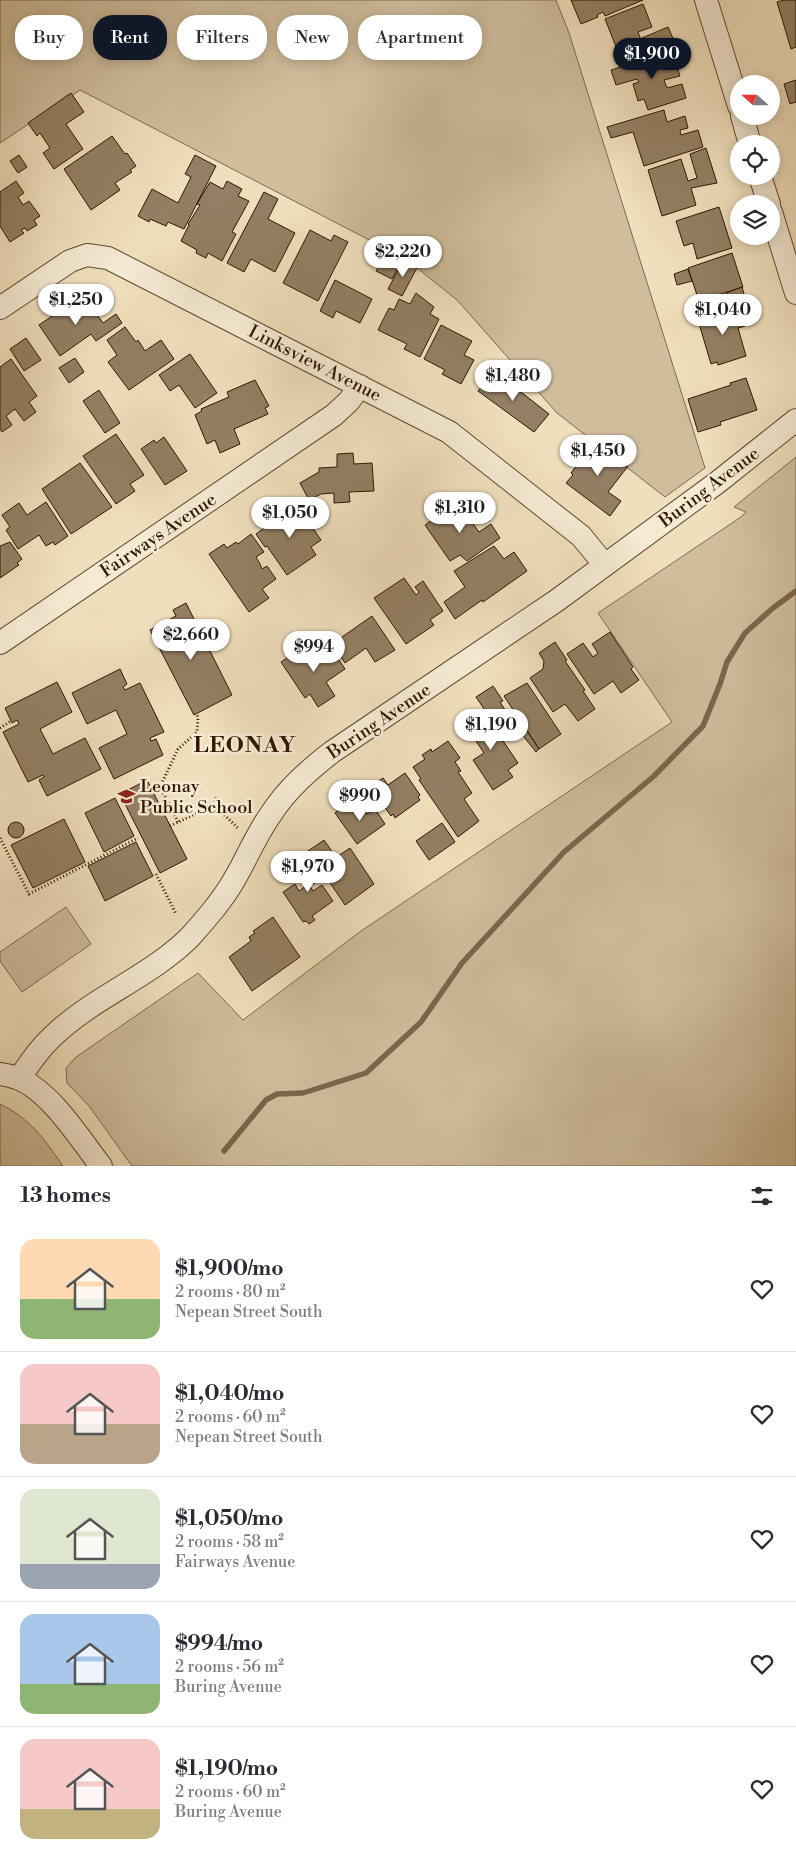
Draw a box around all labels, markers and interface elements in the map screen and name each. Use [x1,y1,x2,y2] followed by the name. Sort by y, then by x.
[15,15,83,60] chip: Buy
[93,15,167,60] chip: Rent
[177,15,267,60] chip: Filters
[277,15,348,60] chip: New
[358,15,482,60] chip: Apartment
[611,38,693,80] pin: $1,900
[624,44,680,64] text: $1,900
[730,75,780,125] north arrow
[730,75,780,245] map controls
[730,135,780,185] button: locate
[730,195,780,245] button: layers
[362,236,444,278] pin: $2,220
[375,242,431,262] text: $2,220
[35,284,117,326] pin: $1,250
[49,290,103,310] text: $1,250
[682,294,764,336] pin: $1,040
[695,300,751,320] text: $1,040
[244,320,385,407] street label: Linksview Avenue
[472,360,554,402] pin: $1,480
[486,366,540,386] text: $1,480
[557,434,639,477] pin: $1,450
[571,441,625,461] text: $1,450
[654,442,764,533] street label: Buring Avenue
[96,488,221,583] street label: Fairways Avenue
[419,492,501,534] pin: $1,310
[249,496,331,539] pin: $1,050
[435,498,485,518] text: $1,310
[262,503,318,523] text: $1,050
[150,618,232,661] pin: $2,660
[163,625,219,645] text: $2,660
[284,630,344,673] pin: $994
[294,637,334,657] text: $994
[322,678,435,765] street label: Buring Avenue
[450,708,532,751] pin: $1,190
[465,715,517,735] text: $1,190
[193,732,297,759] district label: LEONAY
[140,775,253,819] place label: Leonay Public School
[330,780,390,822] pin: $990
[116,786,136,806] school or university icon: Leonay Public School
[339,786,381,806] text: $990
[267,850,349,893] pin: $1,970
[282,857,334,877] text: $1,970
[748,1182,776,1210] icon: filters
[20,1183,111,1209] text: 13 homes
[175,1256,284,1282] text: $1,900/mo
[60,1259,120,1319] icon: home
[748,1275,776,1303] icon: heart
[175,1282,286,1302] text: 2 rooms · 80 m²
[175,1302,323,1322] text: Nepean Street South
[175,1381,284,1407] text: $1,040/mo
[60,1384,120,1444] icon: home
[748,1400,776,1428] icon: heart
[175,1407,286,1427] text: 2 rooms · 60 m²
[175,1427,323,1447] text: Nepean Street South
[175,1506,283,1532] text: $1,050/mo
[60,1509,120,1569] icon: home
[748,1525,776,1553] icon: heart
[175,1532,284,1552] text: 2 rooms · 58 m²
[175,1552,295,1572] text: Fairways Avenue
[175,1631,263,1657] text: $994/mo
[60,1634,120,1694] icon: home
[748,1650,776,1678] icon: heart
[175,1657,284,1677] text: 2 rooms · 56 m²
[175,1677,282,1697] text: Buring Avenue
[175,1756,278,1782] text: $1,190/mo
[60,1759,120,1819] icon: home
[748,1775,776,1803] icon: heart
[175,1782,286,1802] text: 2 rooms · 60 m²
[175,1802,282,1822] text: Buring Avenue

